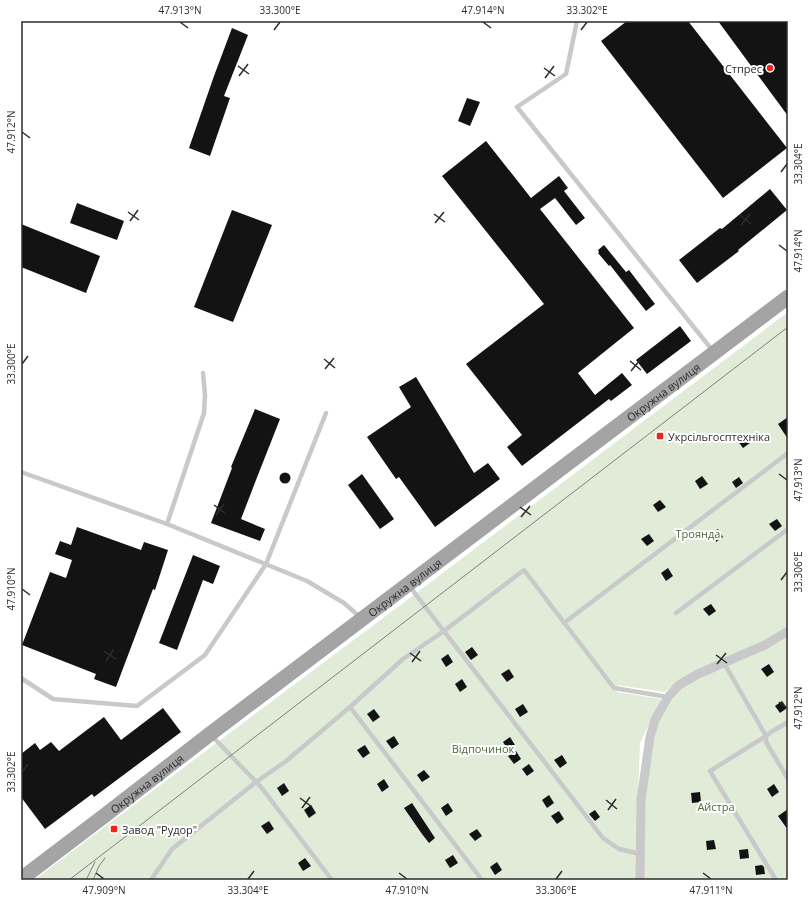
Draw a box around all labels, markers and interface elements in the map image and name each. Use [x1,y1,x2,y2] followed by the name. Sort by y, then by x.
[158,3,202,17] text: 47.913°N
[259,3,301,17] text: 33.300°E
[461,3,505,17] text: 47.914°N
[566,3,608,17] text: 33.302°E
[725,61,762,76] place label: Стпрес
[765,63,775,73] marker: Стпрес
[4,110,18,154] text: 47.912°N
[791,143,805,185] text: 33.304°E
[791,229,805,273] text: 47.914°N
[4,343,18,385] text: 33.300°E
[623,359,703,424] street label: Окружна вулиця
[668,429,770,444] place label: Укрсільгосптехніка
[655,431,665,441] marker: Укрсільгосптехніка
[791,458,805,502] text: 47.913°N
[676,526,720,541] park label: Троянда
[791,551,805,593] text: 33.306°E
[365,554,444,620] street label: Окружна вулиця
[4,567,18,611] text: 47.910°N
[791,686,805,730] text: 47.912°N
[452,741,515,756] park label: Відпочинок
[107,750,186,816] street label: Окружна вулиця
[4,751,18,793] text: 33.302°E
[697,799,735,814] park label: Айстра
[122,822,197,837] place label: Завод "Рудор"
[109,824,119,834] marker: Завод "Рудор"
[82,883,126,897] text: 47.909°N
[227,883,269,897] text: 33.304°E
[385,883,429,897] text: 47.910°N
[535,883,577,897] text: 33.306°E
[689,883,733,897] text: 47.911°N

